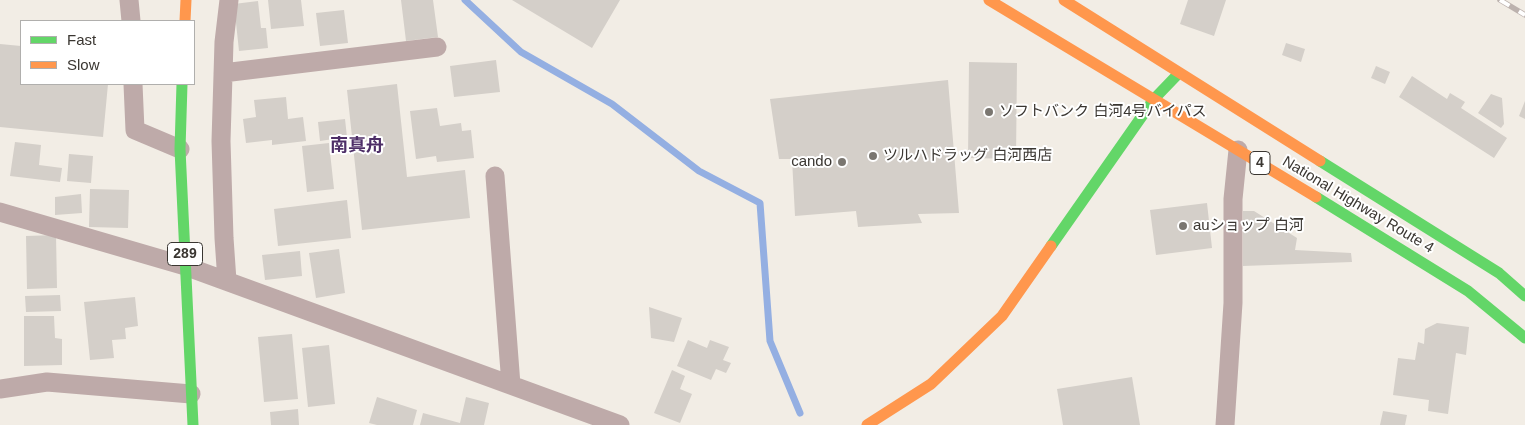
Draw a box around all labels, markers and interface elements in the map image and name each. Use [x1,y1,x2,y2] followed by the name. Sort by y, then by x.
[20,20,195,85] legend
[67,31,96,48] text: Fast
[67,56,100,73] text: Slow
[999,103,1207,121] place label: ソフトバンク 白河4号バイパス
[983,106,995,118] marker: ソフトバンク 白河4号バイパス
[330,135,384,157] district label: 南真舟
[883,147,1052,165] place label: ツルハドラッグ 白河西店
[867,150,879,162] marker: ツルハドラッグ 白河西店
[1250,152,1270,174] road number: 4
[791,153,832,171] place label: cando
[1279,153,1437,257] street label: National Highway Route 4
[836,156,848,168] marker: cando
[1193,217,1304,235] place label: auショップ 白河
[1177,220,1189,232] marker: auショップ 白河
[168,242,202,266] road number: 289

